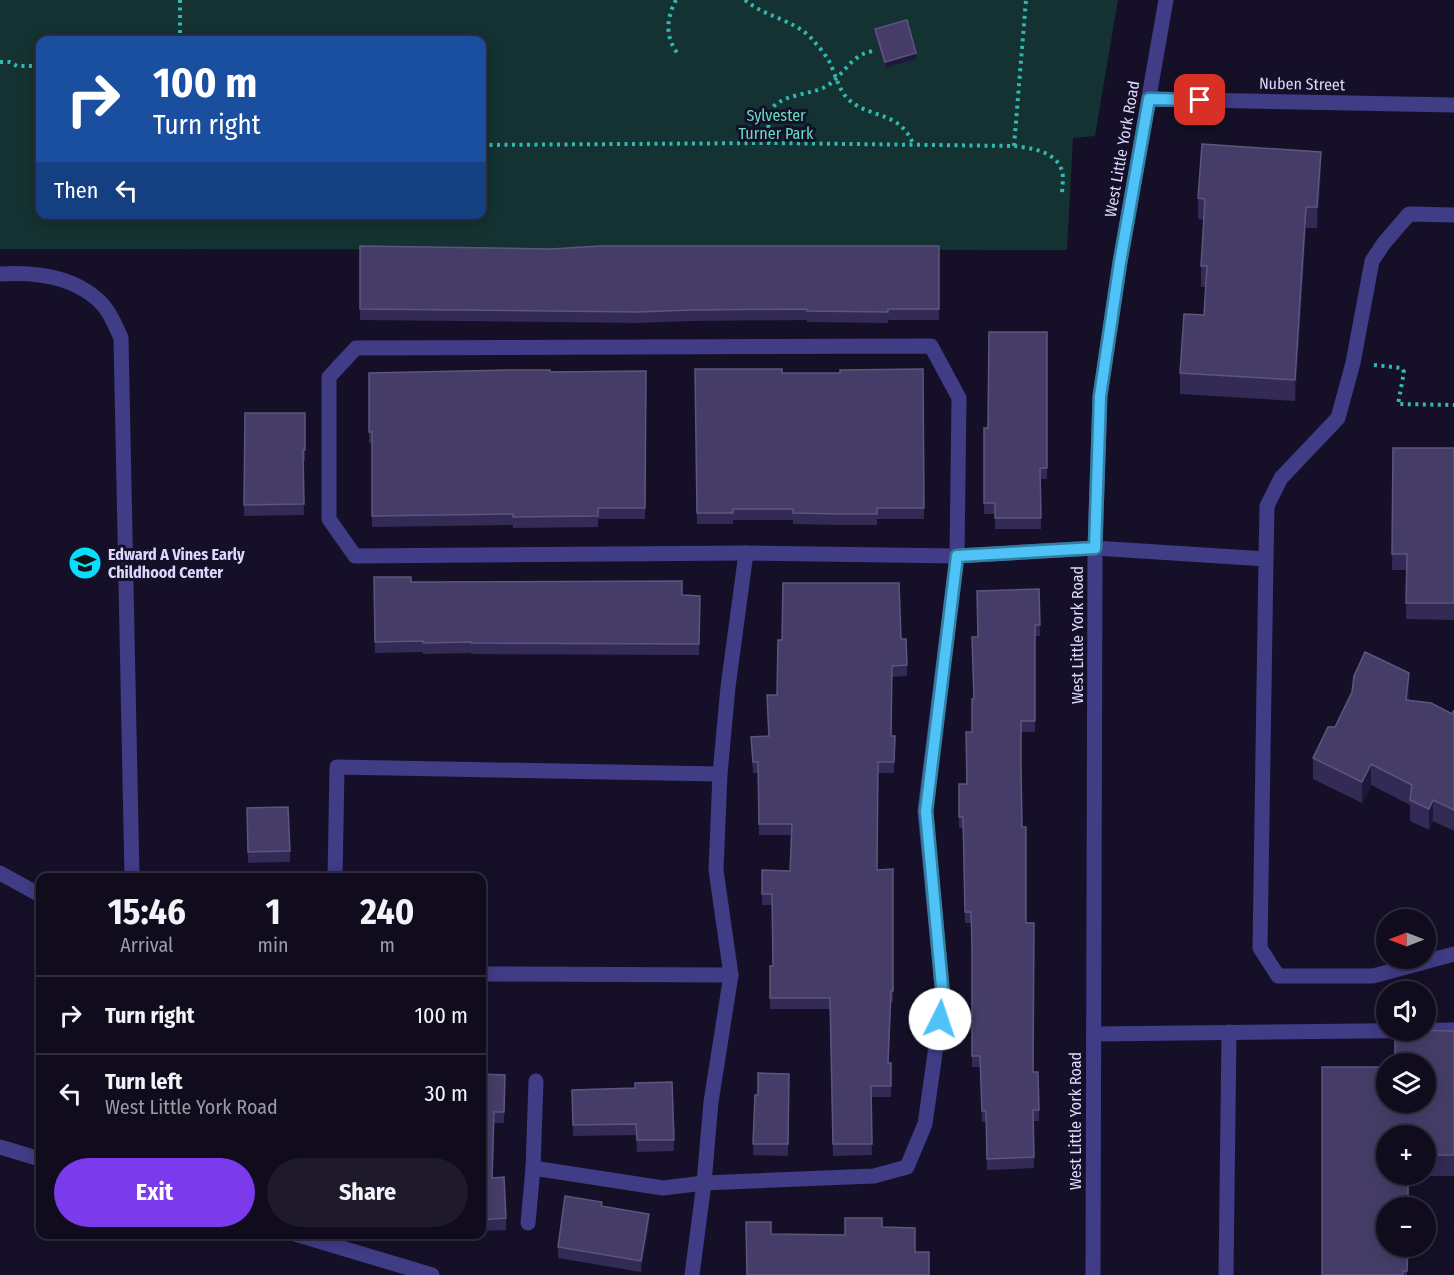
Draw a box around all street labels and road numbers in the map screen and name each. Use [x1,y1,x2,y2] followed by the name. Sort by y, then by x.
[1259,74,1346,94] street label: Nuben Street
[1101,79,1143,219] street label: West Little York Road
[1068,566,1087,704] street label: West Little York Road
[1066,1052,1085,1190] street label: West Little York Road

